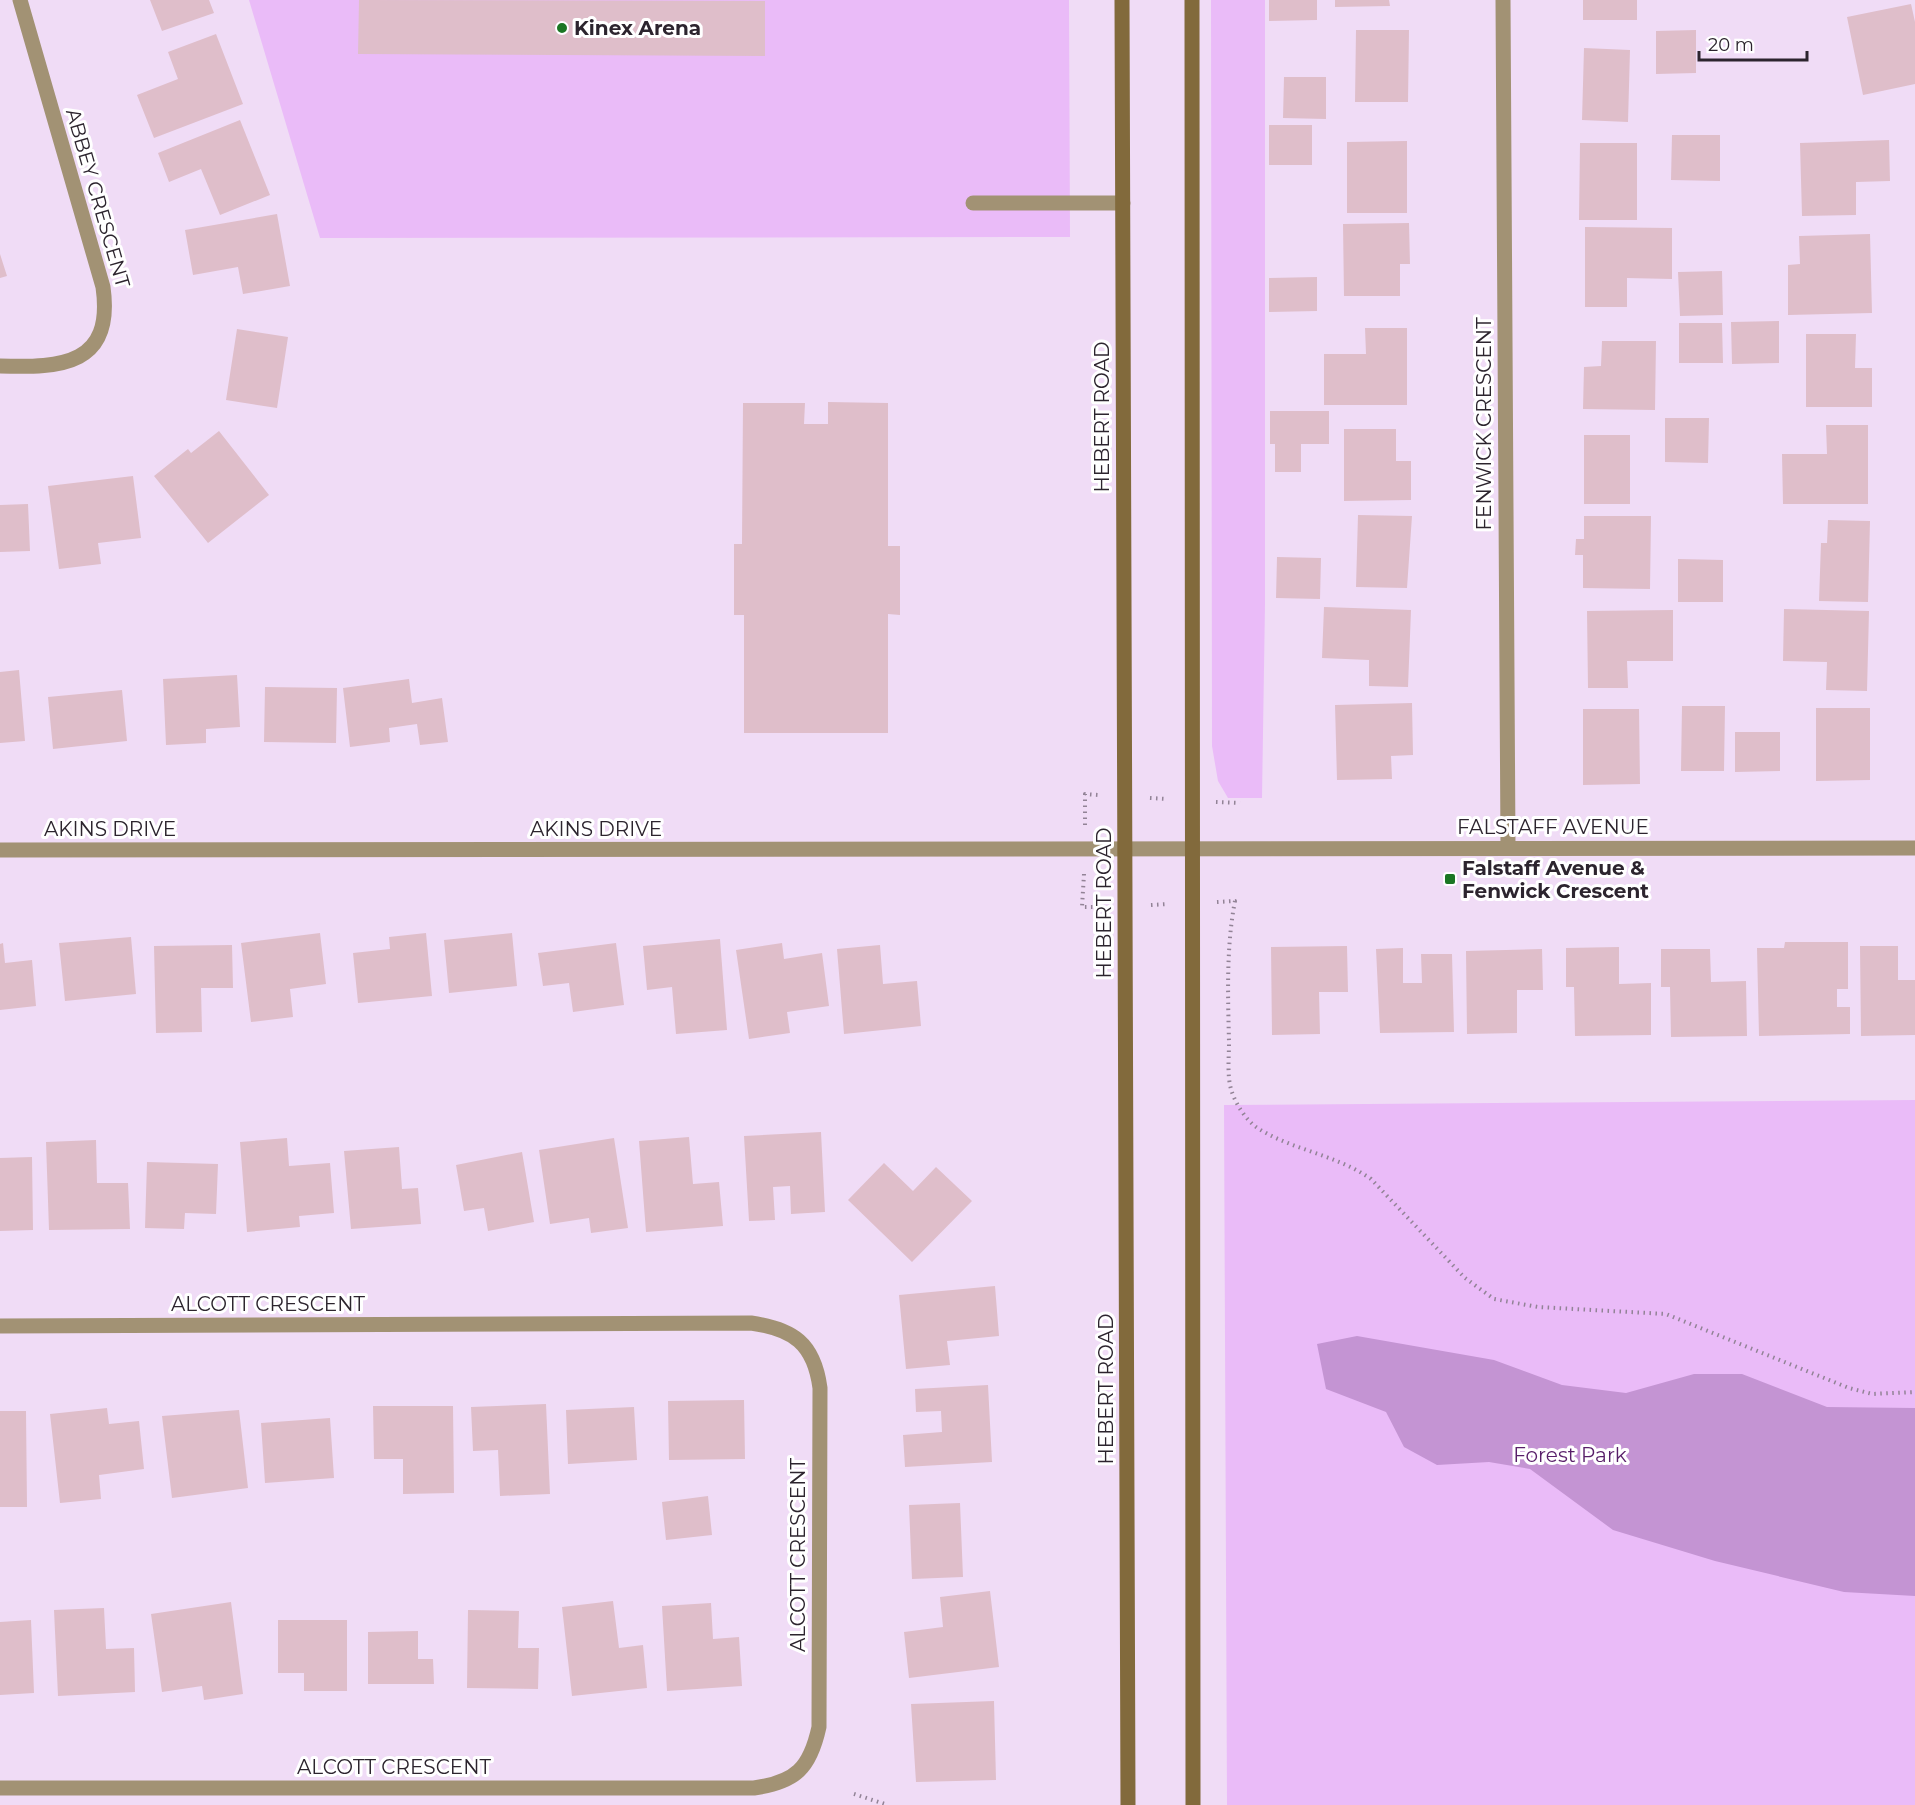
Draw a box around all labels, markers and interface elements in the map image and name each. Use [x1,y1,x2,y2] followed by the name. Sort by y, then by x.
[574,16,701,40] place label: Kinex Arena
[555,21,569,35] marker: Kinex Arena
[1699,24,1807,62] scale bar
[1708,34,1754,56] text: 20 m
[61,106,135,291] street label: ABBEY CRESCENT
[1472,317,1496,531] street label: FENWICK CRESCENT
[1090,342,1114,492] street label: HEBERT ROAD
[1457,815,1649,839] street label: FALSTAFF AVENUE
[44,817,176,841] street label: AKINS DRIVE
[530,817,662,841] street label: AKINS DRIVE
[1092,828,1116,978] street label: HEBERT ROAD
[1462,856,1649,903] place label: Falstaff Avenue & Fenwick Crescent
[1443,872,1457,886] marker: Falstaff Avenue & Fenwick Crescent
[171,1292,365,1316] street label: ALCOTT CRESCENT
[1094,1314,1118,1464] street label: HEBERT ROAD
[1513,1443,1627,1467] park label: Forest Park
[786,1458,810,1652] street label: ALCOTT CRESCENT
[297,1755,491,1779] street label: ALCOTT CRESCENT

